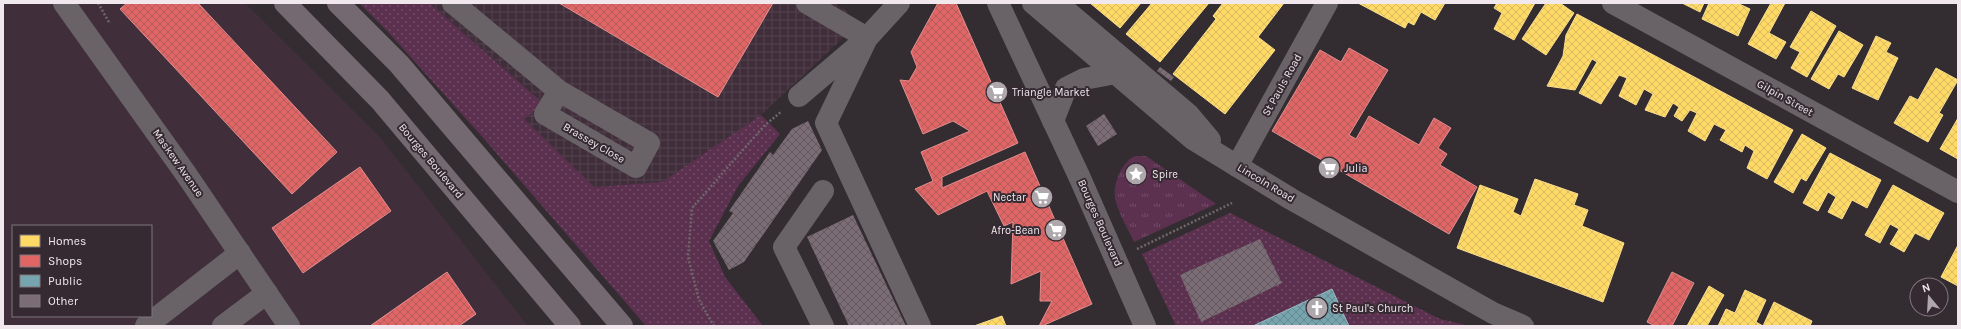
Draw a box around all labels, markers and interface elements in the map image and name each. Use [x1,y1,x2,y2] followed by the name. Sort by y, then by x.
[1260,52,1304,118] street label: St Pauls Road
[1754,77,1816,119] street label: Gilpin Street
[984,79,1010,105] supermarket icon: Triangle Market
[1012,86,1090,99] place label: Triangle Market
[561,120,627,166] street label: Brassey Close
[396,121,466,201] street label: Bourges Boulevard
[150,127,206,200] street label: Maskew Avenue
[1316,155,1342,181] supermarket icon: Julia
[1123,161,1149,187] place icon: Spire
[1235,161,1297,205] street label: Lincoln Road
[1344,162,1368,175] place label: Julia
[1152,168,1178,181] place label: Spire
[1075,177,1125,269] street label: Bourges Boulevard
[1029,184,1055,210] supermarket icon: Nectar
[993,191,1026,204] place label: Nectar
[1043,217,1069,243] supermarket icon: Afro-Bean
[991,224,1040,237] place label: Afro-Bean
[12,225,152,317] legend
[48,234,86,248] text: Homes
[48,254,82,268] text: Shops
[48,274,82,288] text: Public
[1909,277,1949,317] north arrow
[1920,281,1932,295] text: N
[48,294,79,308] text: Other
[1304,295,1330,321] church icon: St Paul's Church
[1332,302,1414,315] place label: St Paul's Church

